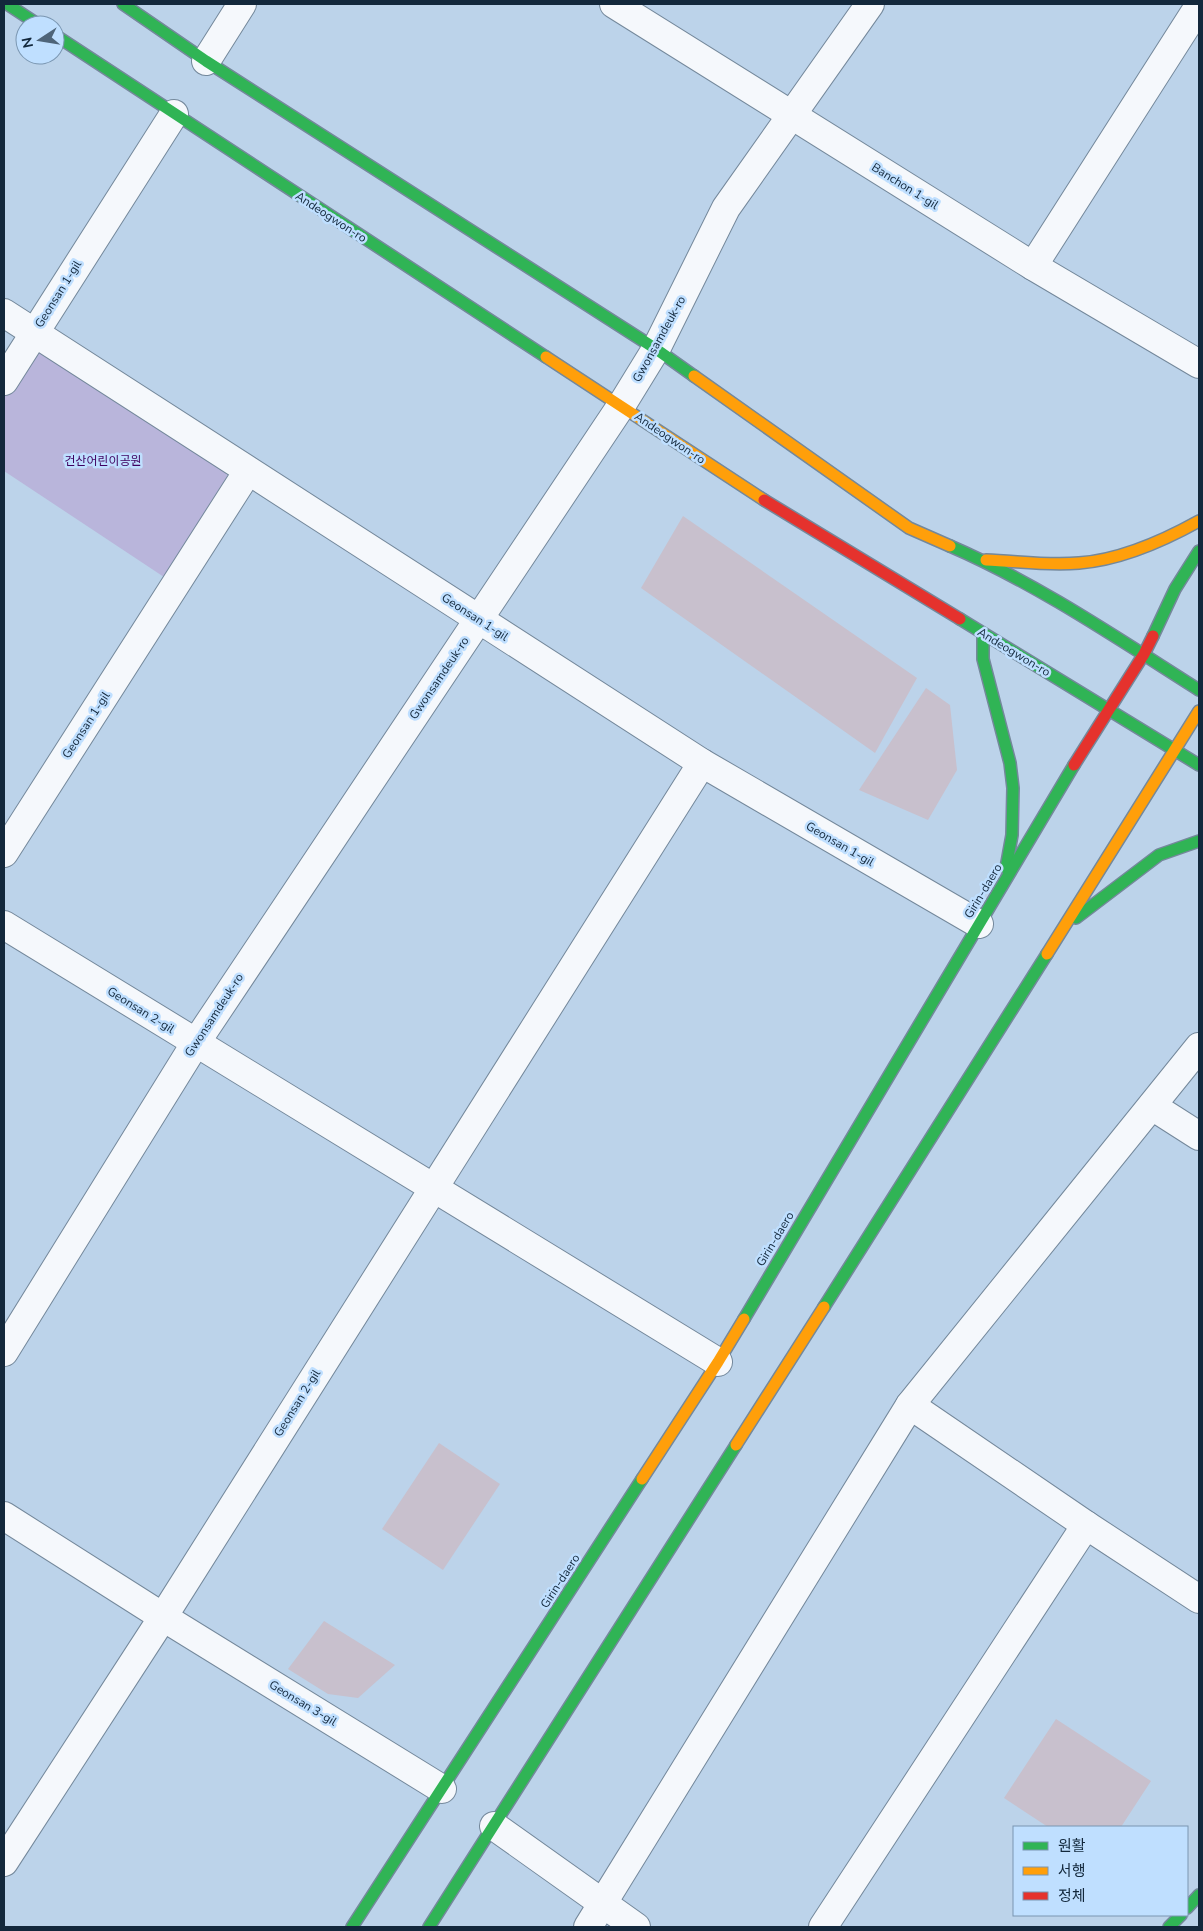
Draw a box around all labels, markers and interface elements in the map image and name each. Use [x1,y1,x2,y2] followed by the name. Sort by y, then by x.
[15,15,65,65] north arrow
[17,35,38,50] text: N
[869,159,942,213] street label: Banchon 1-gil
[292,188,370,246] street label: Andeogwon-ro
[31,257,85,331] street label: Geonsan 1-gil
[629,293,690,385] street label: Gwonsamdeuk-ro
[631,408,709,468] street label: Andeogwon-ro
[64,453,142,469] park label: 건산어린이공원
[439,589,512,645] street label: Geonsan 1-gil
[975,624,1054,680] street label: Andeogwon-ro
[405,633,473,722] street label: Gwonsamdeuk-ro
[58,688,114,761] street label: Geonsan 1-gil
[803,818,877,870] street label: Geonsan 1-gil
[960,860,1006,921] street label: Girin-daero
[181,970,247,1060] street label: Gwonsamdeuk-ro
[104,983,178,1037] street label: Geonsan 2-gil
[752,1208,798,1269] street label: Girin-daero
[270,1366,324,1440] street label: Geonsan 2-gil
[537,1551,584,1611] street label: Girin-daero
[266,1676,340,1730] street label: Geonsan 3-gil
[1013,1826,1188,1916] legend
[1058,1836,1086,1856] text: 원활
[1058,1861,1086,1881] text: 서행
[1058,1886,1086,1906] text: 정체

